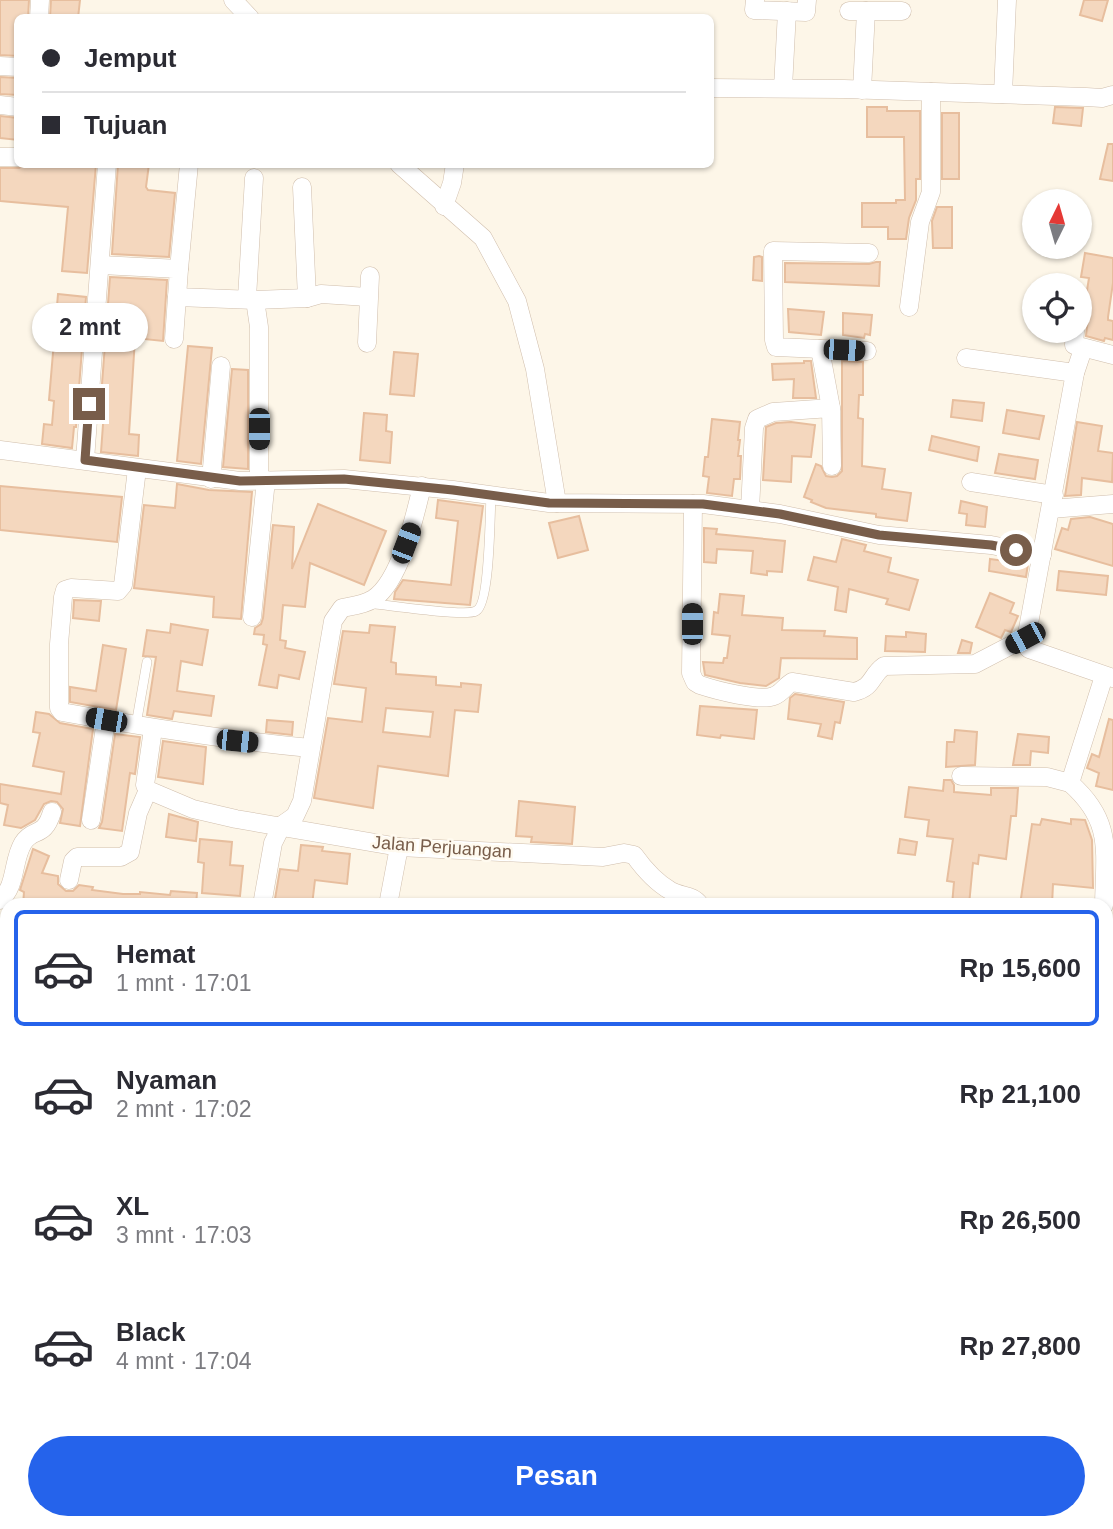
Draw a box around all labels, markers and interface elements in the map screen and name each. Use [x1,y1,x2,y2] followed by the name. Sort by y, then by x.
[84,43,176,73] text: Jemput
[84,110,167,140] text: Tujuan
[1022,189,1092,259] north arrow
[1022,189,1092,343] map controls
[1022,273,1092,343] button: locate
[31,302,147,352] callout: 2 mnt
[59,314,121,340] text: 2 mnt
[823,338,866,362] car
[73,388,105,420] route end
[249,408,270,450] car
[389,520,424,566] car
[1000,534,1032,566] route start
[682,603,703,645] car
[1002,619,1049,657] car
[84,706,129,734] car
[216,728,259,754] car
[371,832,513,862] street label: Jalan Perjuangan
[32,937,95,1000] icon: car
[116,939,195,969] text: Hemat
[960,953,1081,983] text: Rp 15,600
[116,970,252,996] text: 1 mnt · 17:01
[32,1063,95,1126] icon: car
[116,1065,217,1095] text: Nyaman
[960,1079,1081,1109] text: Rp 21,100
[116,1096,252,1122] text: 2 mnt · 17:02
[32,1189,95,1252] icon: car
[116,1191,149,1221] text: XL
[960,1205,1081,1235] text: Rp 26,500
[116,1222,252,1248] text: 3 mnt · 17:03
[32,1315,95,1378] icon: car
[116,1317,185,1347] text: Black
[960,1331,1081,1361] text: Rp 27,800
[116,1348,252,1374] text: 4 mnt · 17:04
[28,1436,1085,1516] button: Pesan

